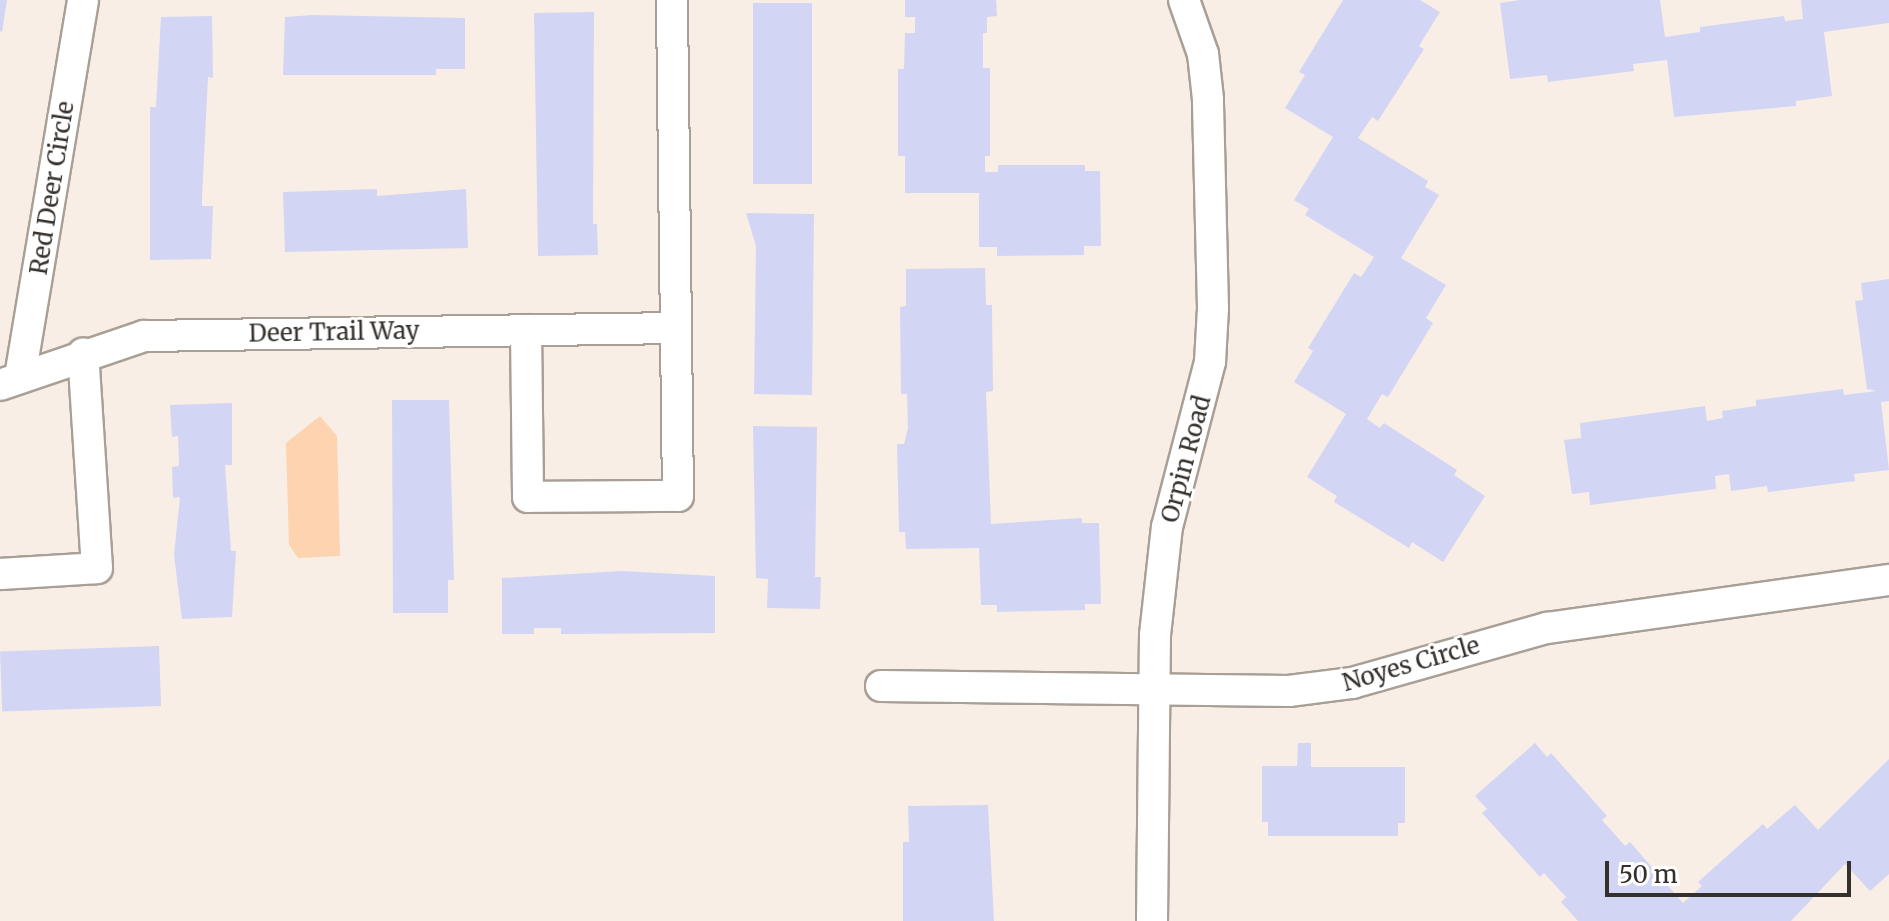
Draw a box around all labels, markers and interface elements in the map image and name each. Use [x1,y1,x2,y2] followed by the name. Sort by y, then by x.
[24,99,80,277] street label: Red Deer Circle
[248,316,420,348] street label: Deer Trail Way
[1155,392,1217,526] street label: Orpin Road
[1339,631,1483,697] street label: Noyes Circle
[1609,845,1855,895] scale bar
[1619,859,1678,890] text: 50 m

